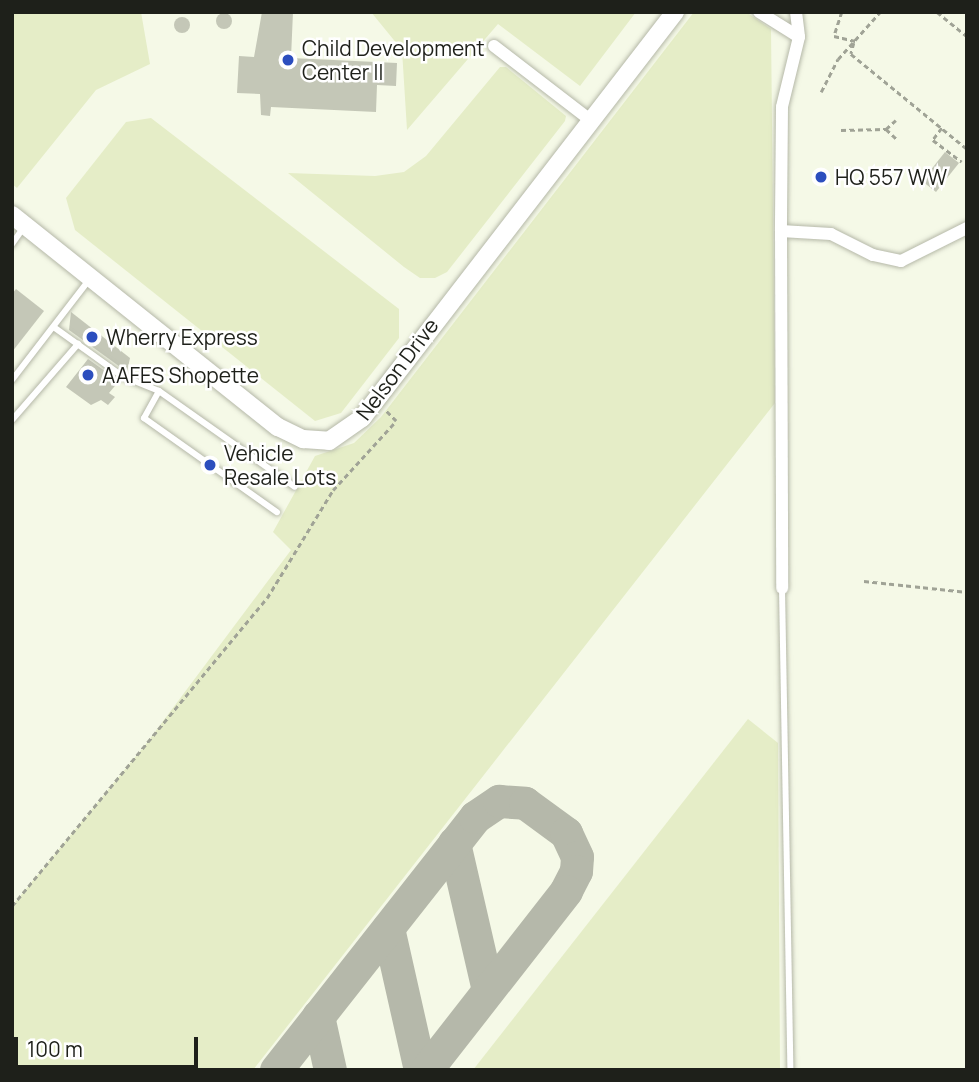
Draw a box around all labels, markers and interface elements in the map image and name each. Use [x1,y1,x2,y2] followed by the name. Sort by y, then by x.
[302,35,485,85] place label: Child Development Center II
[280,52,296,68] marker: Child Development Center II
[835,164,947,190] place label: HQ 557 WW
[813,169,829,185] marker: HQ 557 WW
[351,313,443,425] street label: Nelson Drive
[106,324,258,350] place label: Wherry Express
[84,329,100,345] marker: Wherry Express
[102,362,259,388] place label: AAFES Shopette
[80,367,96,383] marker: AAFES Shopette
[224,440,336,490] place label: Vehicle Resale Lots
[202,457,218,473] marker: Vehicle Resale Lots
[18,1023,201,1066] scale bar
[27,1035,83,1063] text: 100 m

